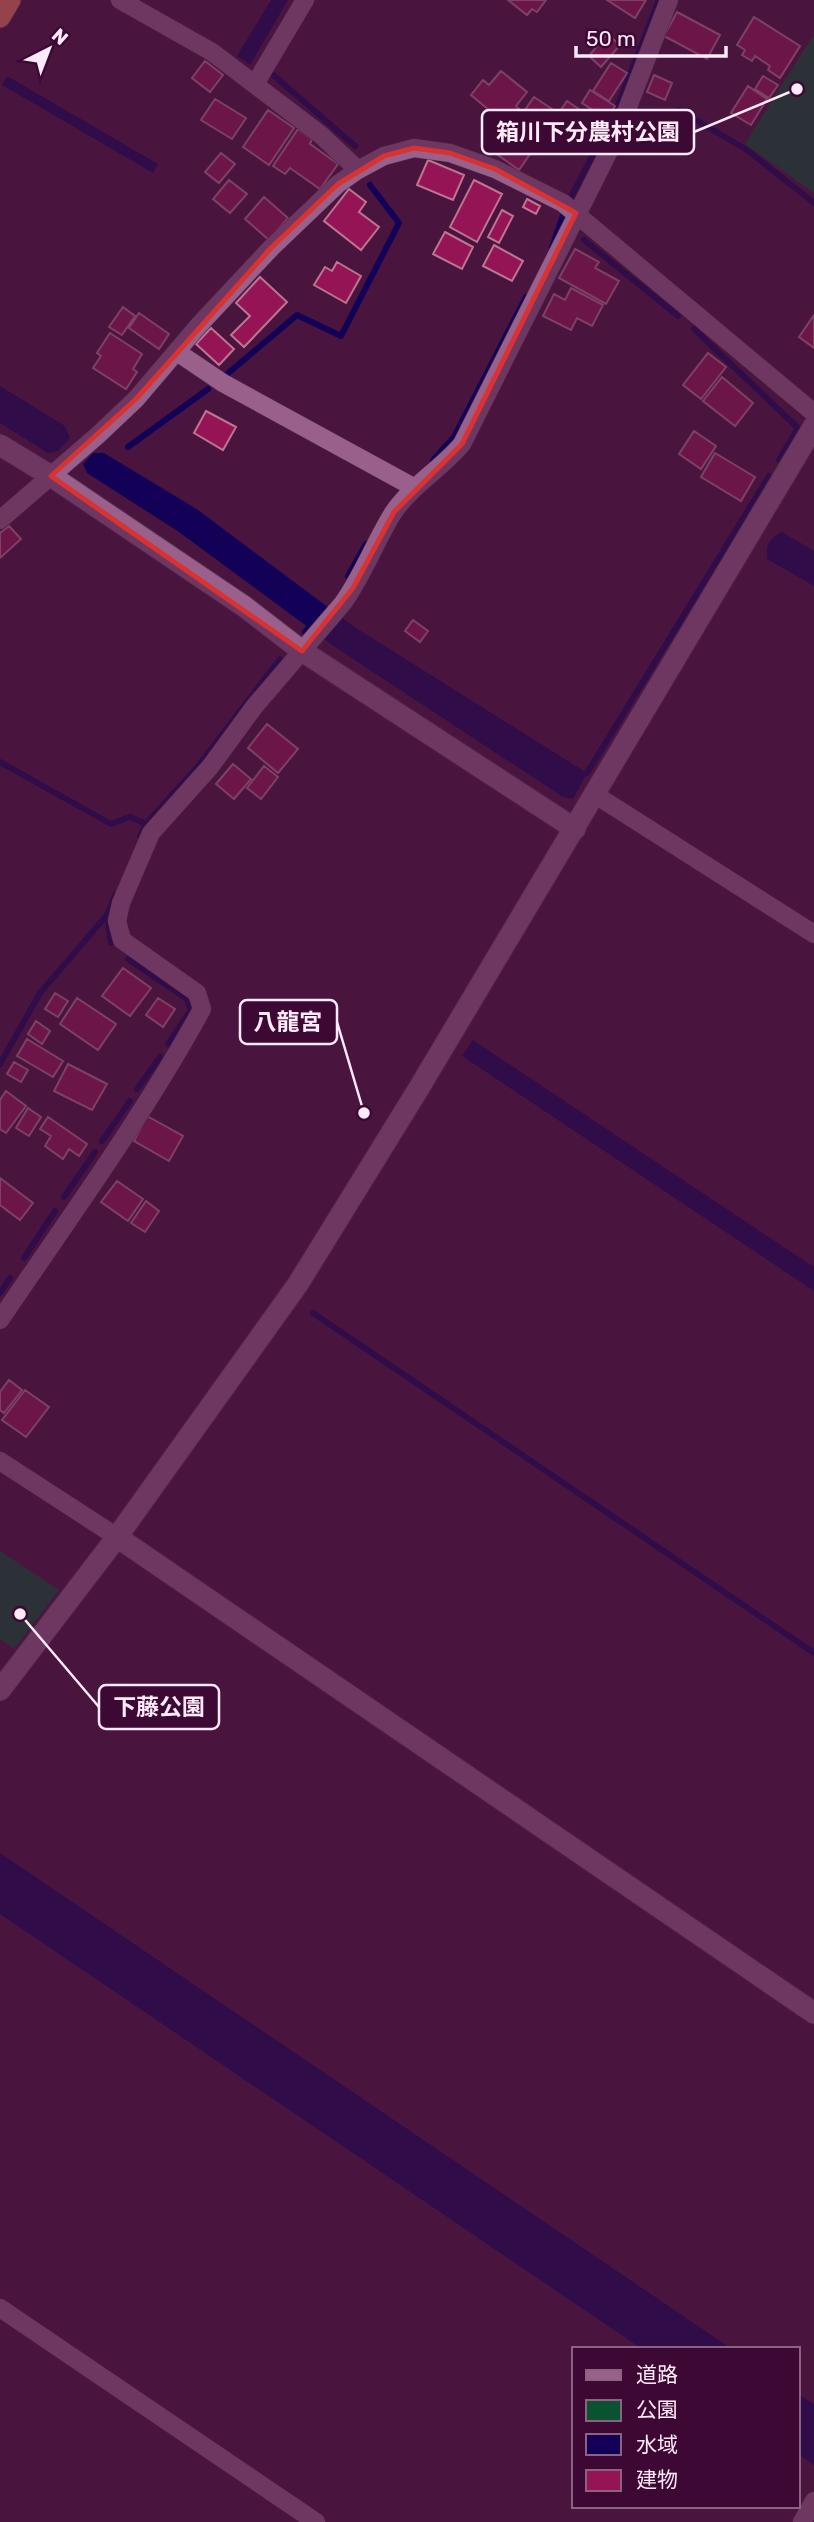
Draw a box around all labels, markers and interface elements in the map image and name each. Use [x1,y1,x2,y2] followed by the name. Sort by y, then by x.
[14,14,84,84] north arrow
[576,14,726,58] scale bar
[47,24,73,50] text: N
[586,26,636,51] text: 50 m
[482,110,694,154] callout: 箱川下分農村公園
[496,118,680,146] text: 箱川下分農村公園
[240,1000,337,1044] callout: 八龍宮
[254,1008,323,1036] text: 八龍宮
[99,1685,219,1729] callout: 下藤公園
[113,1693,205,1721] text: 下藤公園
[572,2347,800,2508] legend
[636,2362,678,2387] text: 道路
[636,2397,678,2422] text: 公園
[636,2432,678,2457] text: 水域
[636,2467,678,2492] text: 建物

